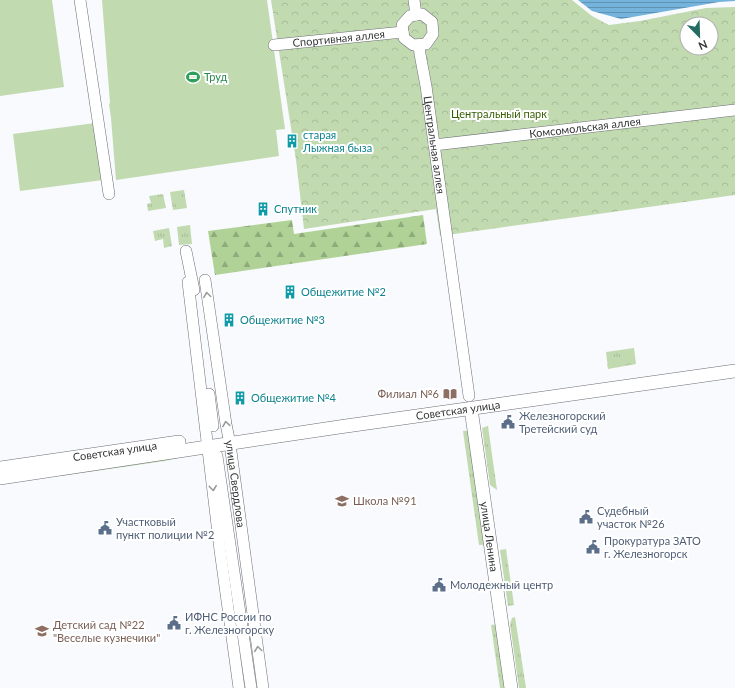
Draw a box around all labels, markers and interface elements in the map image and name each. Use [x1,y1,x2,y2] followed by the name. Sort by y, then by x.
[679,16,719,56] north arrow
[292,27,385,49] street label: Спортивная аллея
[697,38,710,53] text: N
[185,69,201,85] sports icon: Труд
[204,70,227,83] place label: Труд
[421,95,448,195] street label: Центральная аллея
[451,107,547,120] park label: Центральный парк
[528,114,641,140] street label: Комсомольская аллея
[302,128,372,154] place label: старая Лыжная быза
[284,133,300,149] building icon: старая Лыжная быза
[255,201,271,217] building icon: Спутник
[274,202,317,215] place label: Спутник
[282,284,298,300] building icon: Общежитие №2
[301,285,386,298] place label: Общежитие №2
[203,292,212,298] one-way arrow
[221,312,237,328] building icon: Общежитие №3
[240,313,325,326] place label: Общежитие №3
[442,386,458,402] library icon: Филиал №6
[378,387,439,400] place label: Филиал №6
[232,390,248,406] building icon: Общежитие №4
[251,391,337,404] place label: Общежитие №4
[415,397,501,422] street label: Советская улица
[519,409,606,435] place label: Железногорский Третейский суд
[500,414,516,430] public building icon: Железногорский Третейский суд
[222,421,231,427] one-way arrow
[72,438,158,463] street label: Советская улица
[223,439,248,528] street label: улица Свердлова
[208,485,217,491] one-way arrow
[334,493,350,509] school or university icon: Школа №91
[353,494,417,507] place label: Школа №91
[478,501,501,573] street label: улица Ленина
[597,504,665,530] place label: Судебный участок №26
[578,509,594,525] public building icon: Судебный участок №26
[116,515,214,541] place label: Участковый пункт полиции №2
[97,520,113,536] public building icon: Участковый пункт полиции №2
[604,534,701,560] place label: Прокуратура ЗАТО г. Железногорск
[585,539,601,555] public building icon: Прокуратура ЗАТО г. Железногорск
[431,577,447,593] public building icon: Молодежный центр
[450,578,553,591] place label: Молодежный центр
[185,610,274,636] place label: ИФНС России по г. Железногорску
[166,615,182,631] public building icon: ИФНС России по г. Железногорску
[53,618,160,644] place label: Детский сад №22 "Веселые кузнечики"
[34,623,50,639] school or university icon: Детский сад №22 "Веселые кузнечики"
[254,646,263,652] one-way arrow

